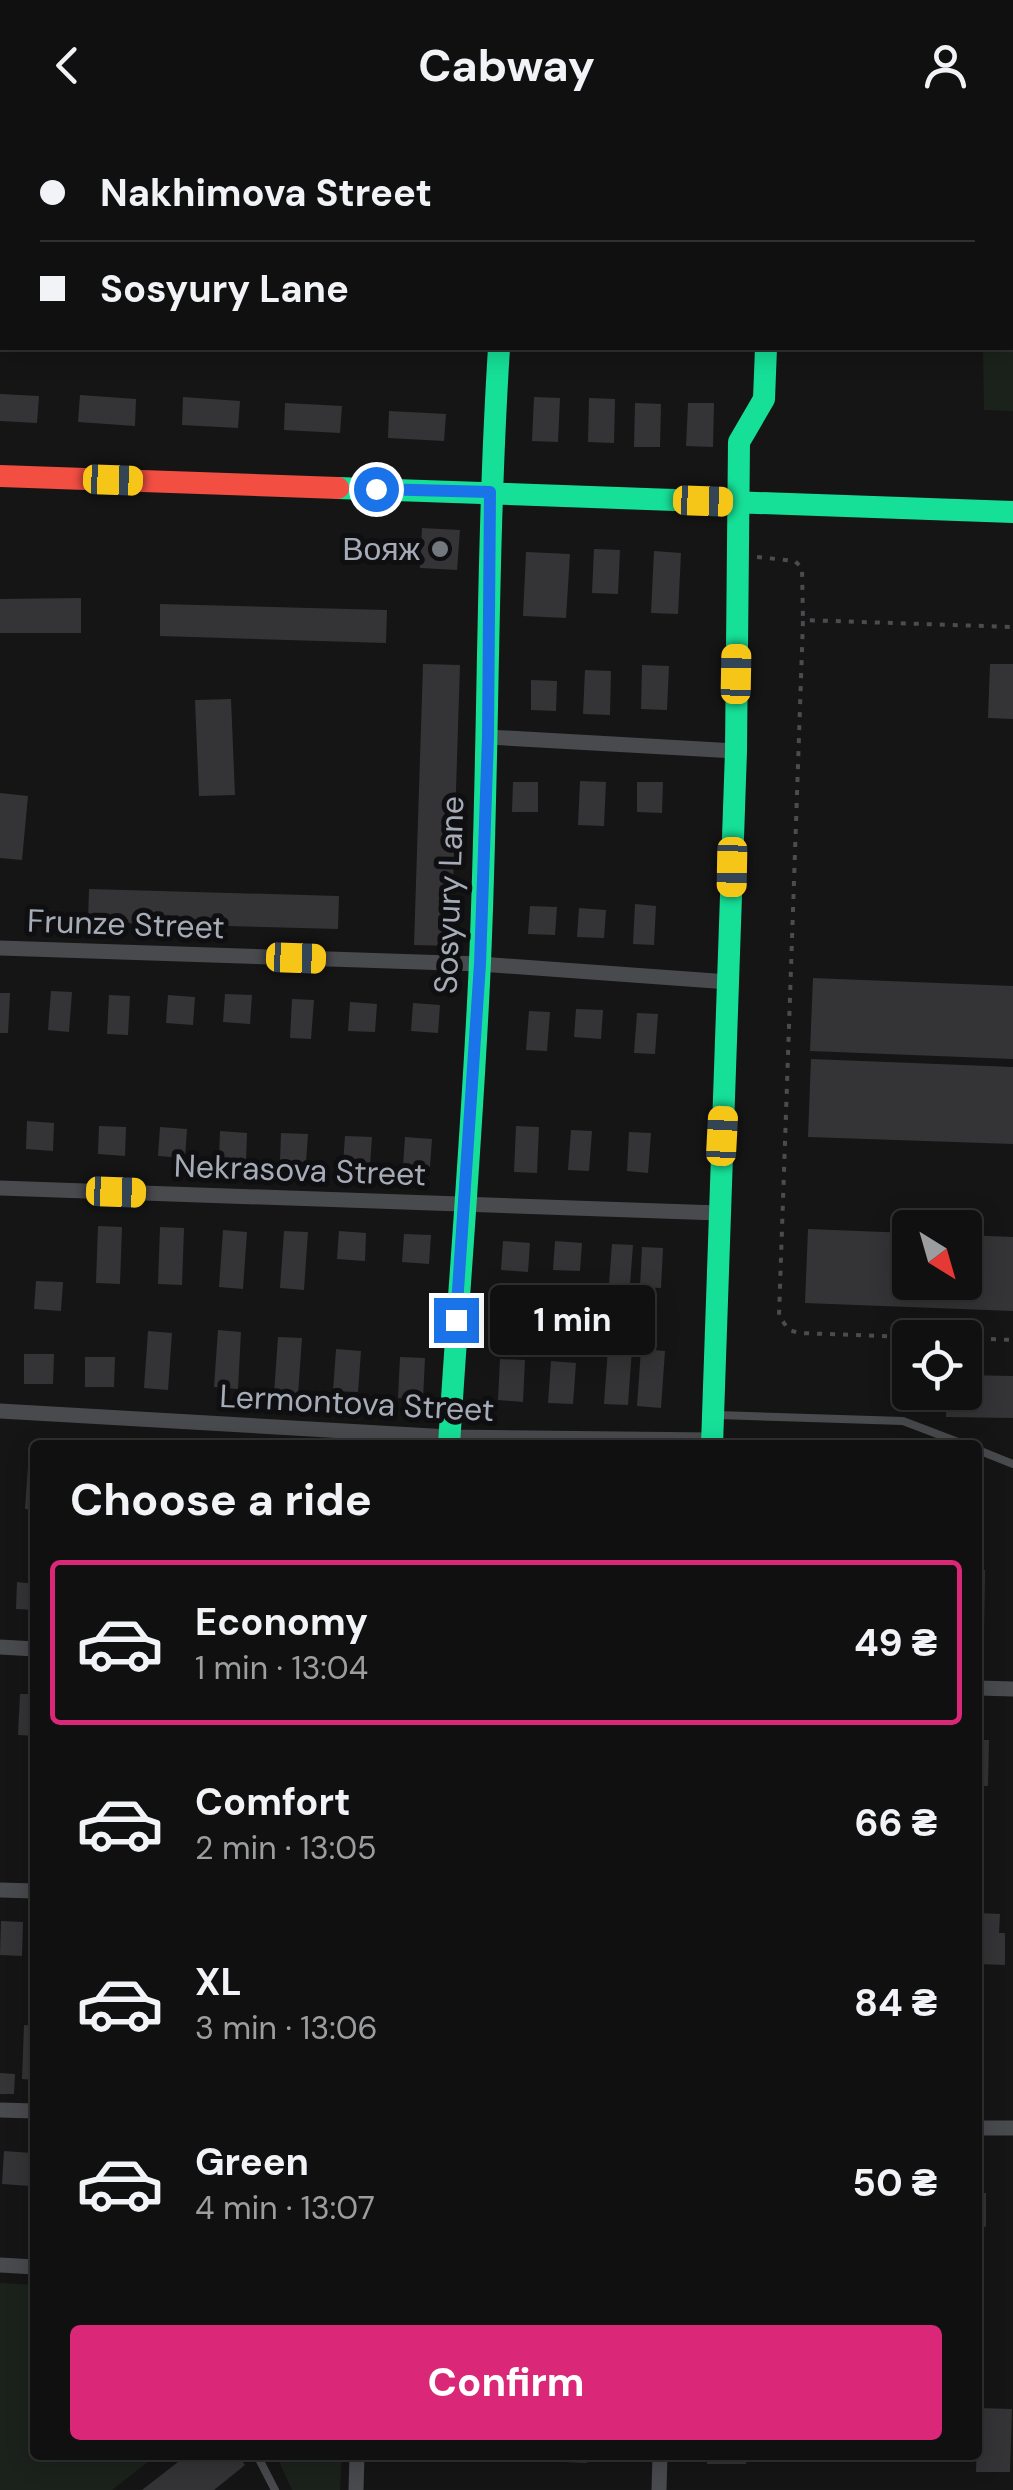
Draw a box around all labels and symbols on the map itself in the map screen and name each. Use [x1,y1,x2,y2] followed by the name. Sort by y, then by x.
[82,464,144,496] car
[354,467,399,512] route start
[672,485,734,517] car
[342,528,421,570] place label: Вояж
[429,538,451,560] marker: Вояж
[720,644,752,704] car
[425,795,473,995] street label: Sosyury Lane
[716,837,748,897] car
[26,900,226,948] street label: Frunze Street
[265,942,327,974] car
[705,1105,739,1167] car
[173,1145,427,1195] street label: Nekrasova Street
[85,1176,147,1208] car
[892,1210,982,1300] north arrow
[491,1285,656,1355] callout: 1 min
[434,1298,479,1343] route end
[219,1375,495,1431] street label: Lermontova Street

